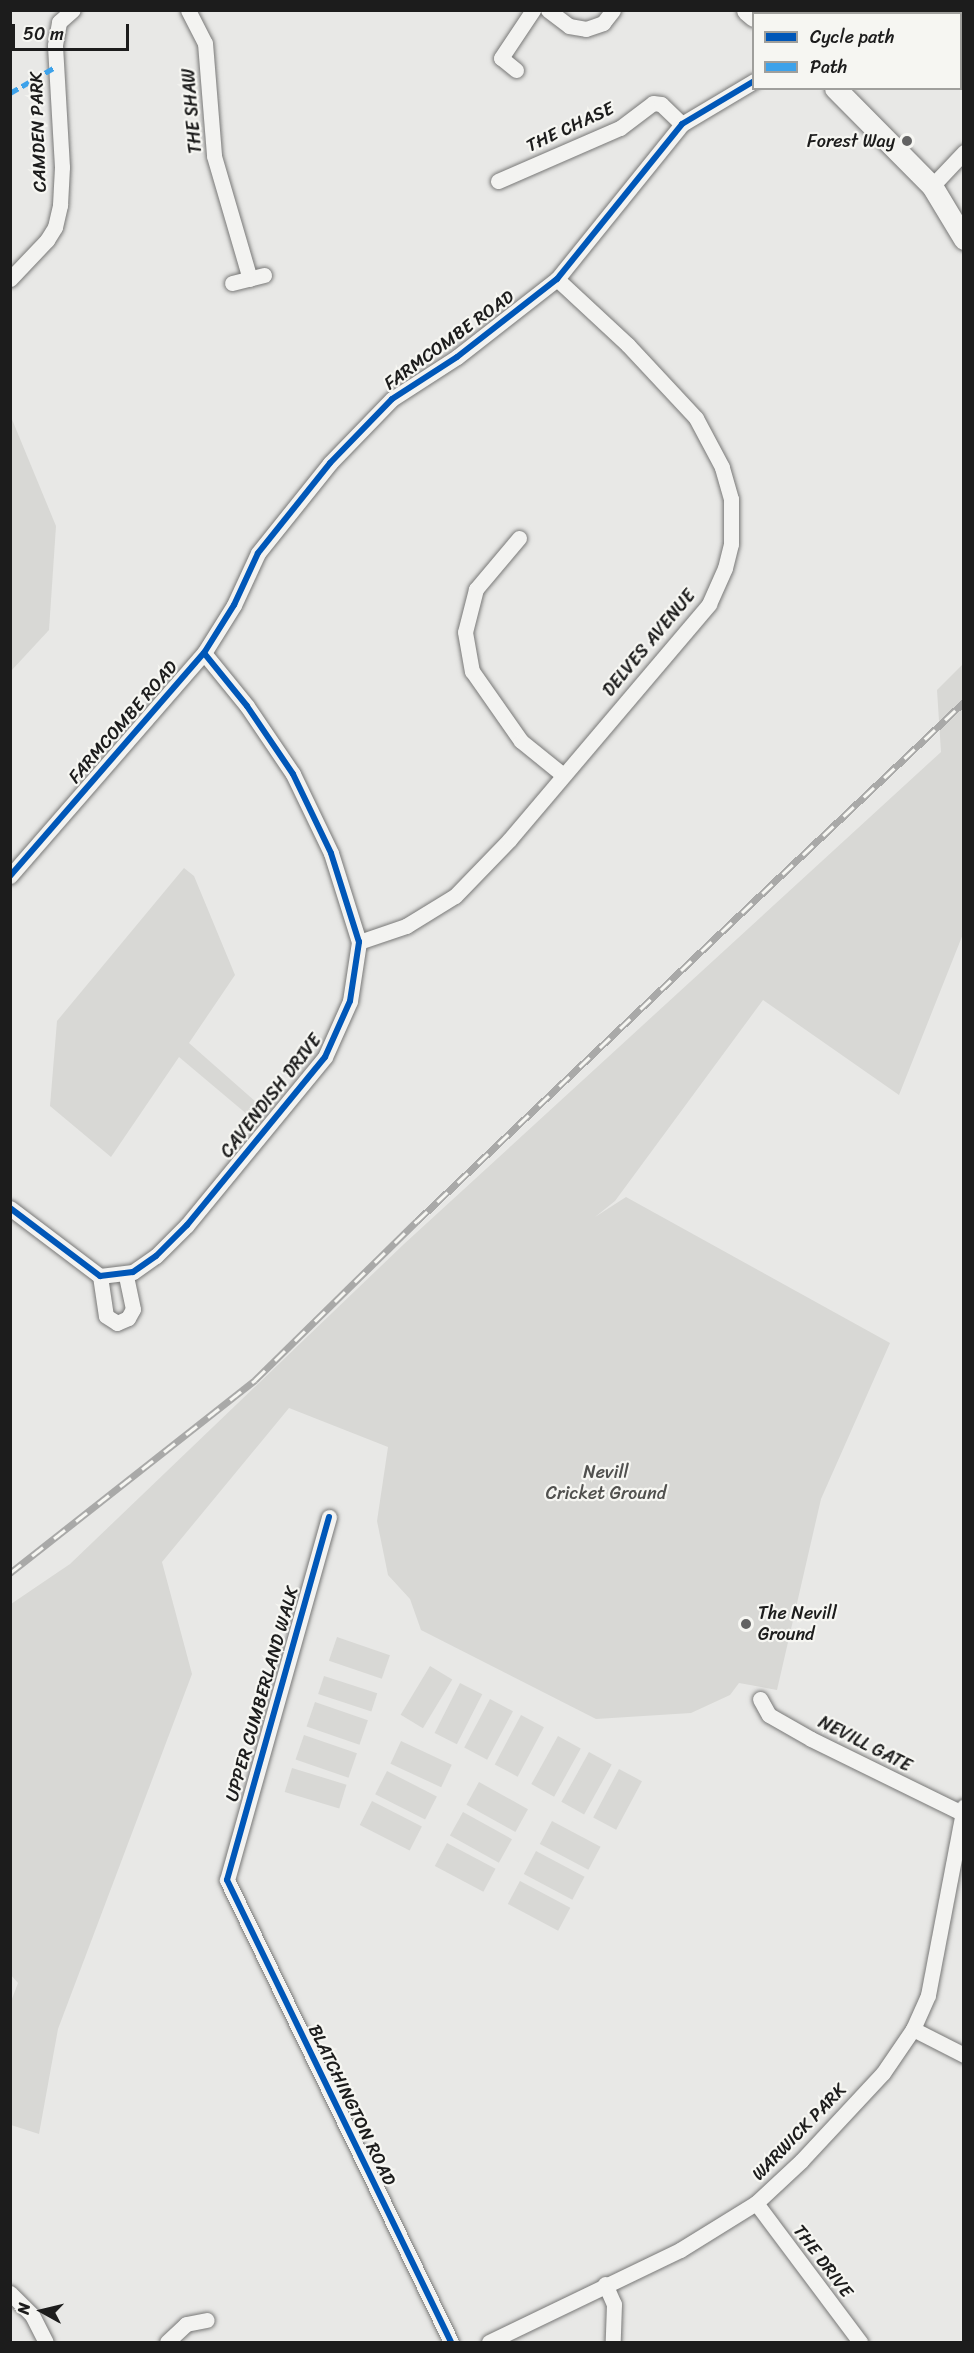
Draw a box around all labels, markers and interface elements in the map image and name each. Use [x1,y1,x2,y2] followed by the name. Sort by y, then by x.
[15,12,132,50] scale bar
[752,12,962,90] legend
[23,18,64,50] text: 50 m
[810,21,894,53] text: Cycle path
[810,51,847,83] text: Path
[177,66,207,156] street label: THE SHAW
[25,72,51,192] street label: CAMDEN PARK
[523,98,617,156] street label: THE CHASE
[807,130,895,152] place label: Forest Way
[900,134,914,148] marker: Forest Way
[380,286,518,394] street label: FARMCOMBE ROAD
[598,585,700,701] street label: DELVES AVENUE
[64,656,182,788] street label: FARMCOMBE ROAD
[216,1030,326,1162] street label: CAVENDISH DRIVE
[546,1462,666,1504] park label: Nevill Cricket Ground
[221,1585,303,1803] street label: UPPER CUMBERLAND WALK
[758,1603,837,1646] place label: The Nevill Ground
[739,1617,753,1631] marker: The Nevill Ground
[814,1711,916,1777] street label: NEVILL GATE
[304,2021,400,2189] street label: BLATCHINGTON ROAD
[748,2080,850,2184] street label: WARWICK PARK
[788,2220,858,2302] street label: THE DRIVE
[12,2281,72,2341] north arrow
[9,2301,39,2316] text: N

